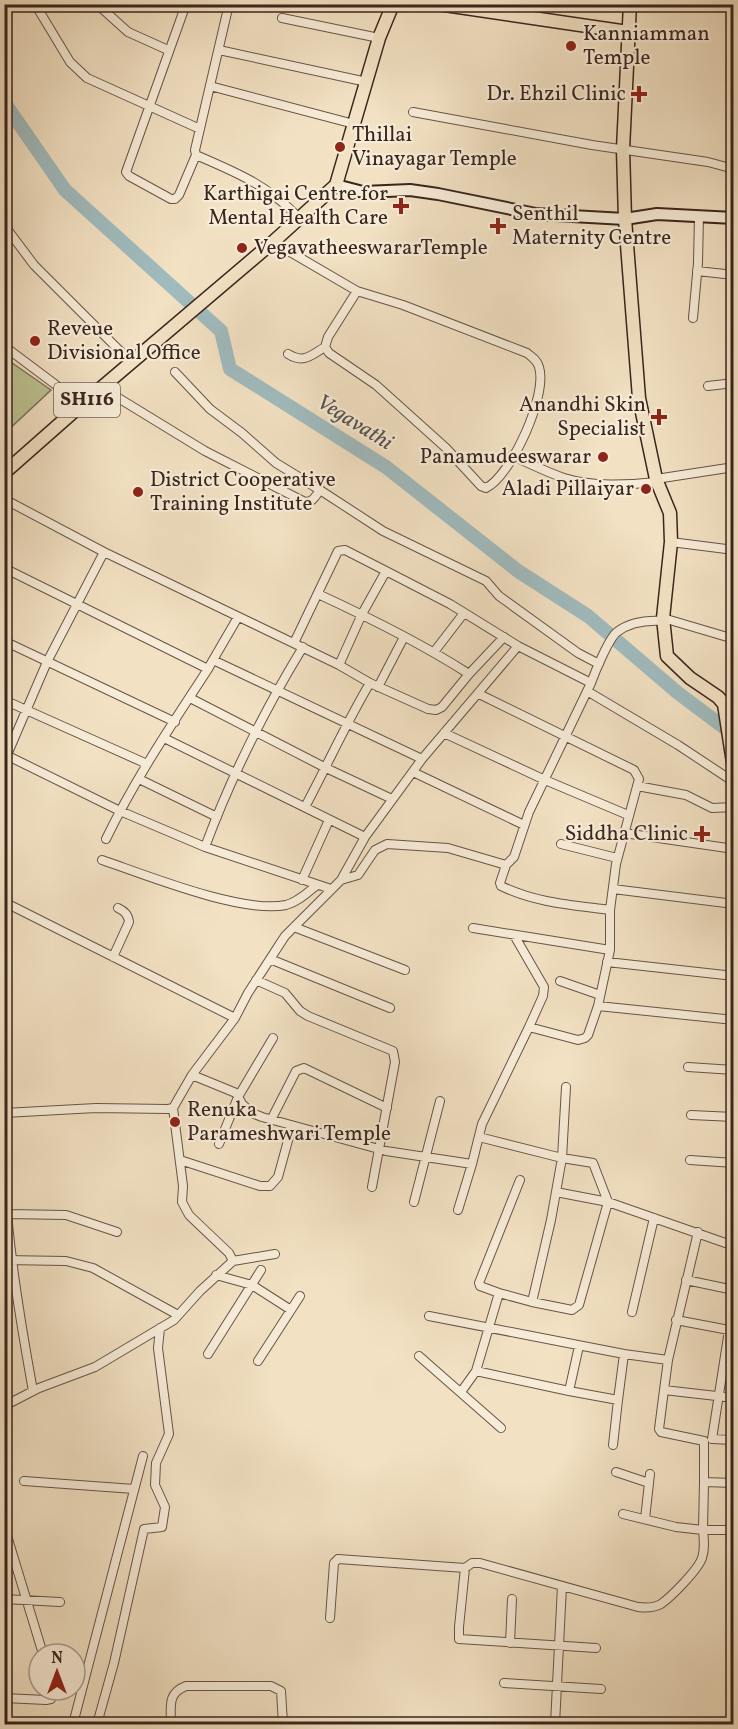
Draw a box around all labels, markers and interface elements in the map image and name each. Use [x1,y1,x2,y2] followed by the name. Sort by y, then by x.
[583,20,710,73] place label: Kanniamman Temple
[564,39,578,53] marker: Kanniamman Temple
[487,80,626,109] place label: Dr. Ehzil Clinic
[630,85,648,103] marker: Dr. Ehzil Clinic
[352,121,517,174] place label: Thillai Vinayagar Temple
[333,140,347,154] marker: Thillai Vinayagar Temple
[203,180,388,233] place label: Karthigai Centre for Mental Health Care
[392,197,410,215] marker: Karthigai Centre for Mental Health Care
[512,200,671,253] place label: Senthil Maternity Centre
[489,217,507,235] marker: Senthil Maternity Centre
[254,234,488,263] place label: VegavatheeswararTemple
[235,241,249,255] marker: VegavatheeswararTemple
[47,315,201,368] place label: Reveue Divisional Office
[28,334,42,348] marker: Reveue Divisional Office
[54,383,120,417] road number: SH116
[310,387,399,459] water label: Vegavathi
[519,391,646,444] place label: Anandhi Skin Specialist
[650,408,668,426] marker: Anandhi Skin Specialist
[420,443,591,472] place label: Panamudeeswarar
[596,450,610,464] marker: Panamudeeswarar
[150,466,336,519] place label: District Cooperative Training Institute
[502,475,634,504] place label: Aladi Pillaiyar
[639,482,653,496] marker: Aladi Pillaiyar
[131,485,145,499] marker: District Cooperative Training Institute
[565,820,688,849] place label: Siddha Clinic
[693,825,711,843] marker: Siddha Clinic
[187,1096,391,1149] place label: Renuka Parameshwari Temple
[168,1115,182,1129] marker: Renuka Parameshwari Temple
[27,1642,87,1702] north arrow
[51,1648,63,1670] text: N

